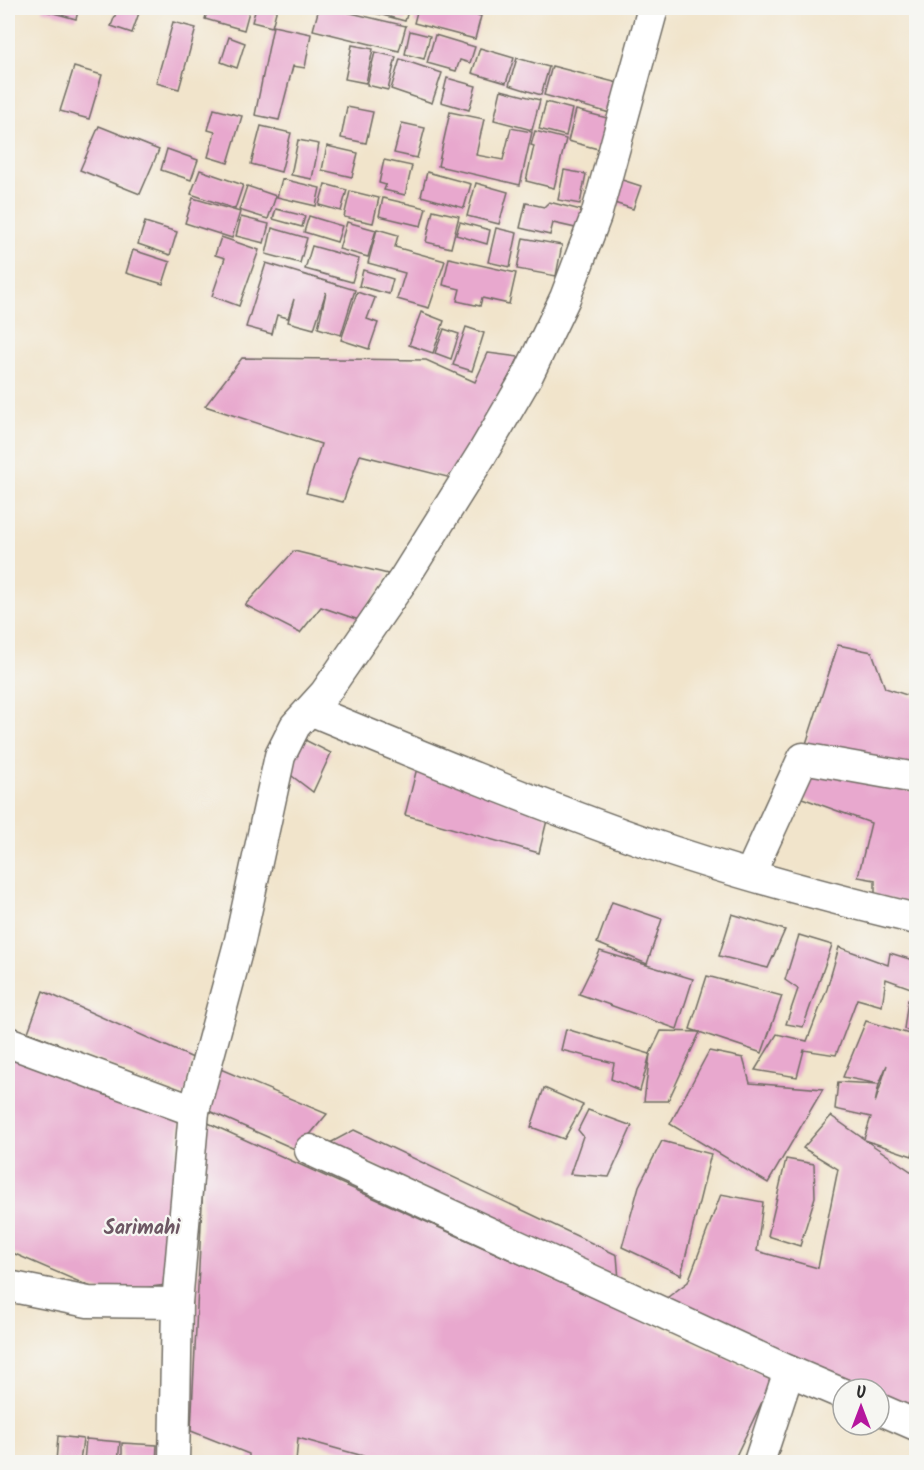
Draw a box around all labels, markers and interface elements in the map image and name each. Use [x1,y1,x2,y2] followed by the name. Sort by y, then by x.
[104,1213,181,1245] district label: Sarimahi
[831,1377,891,1437] north arrow
[856,1381,866,1406] text: U

